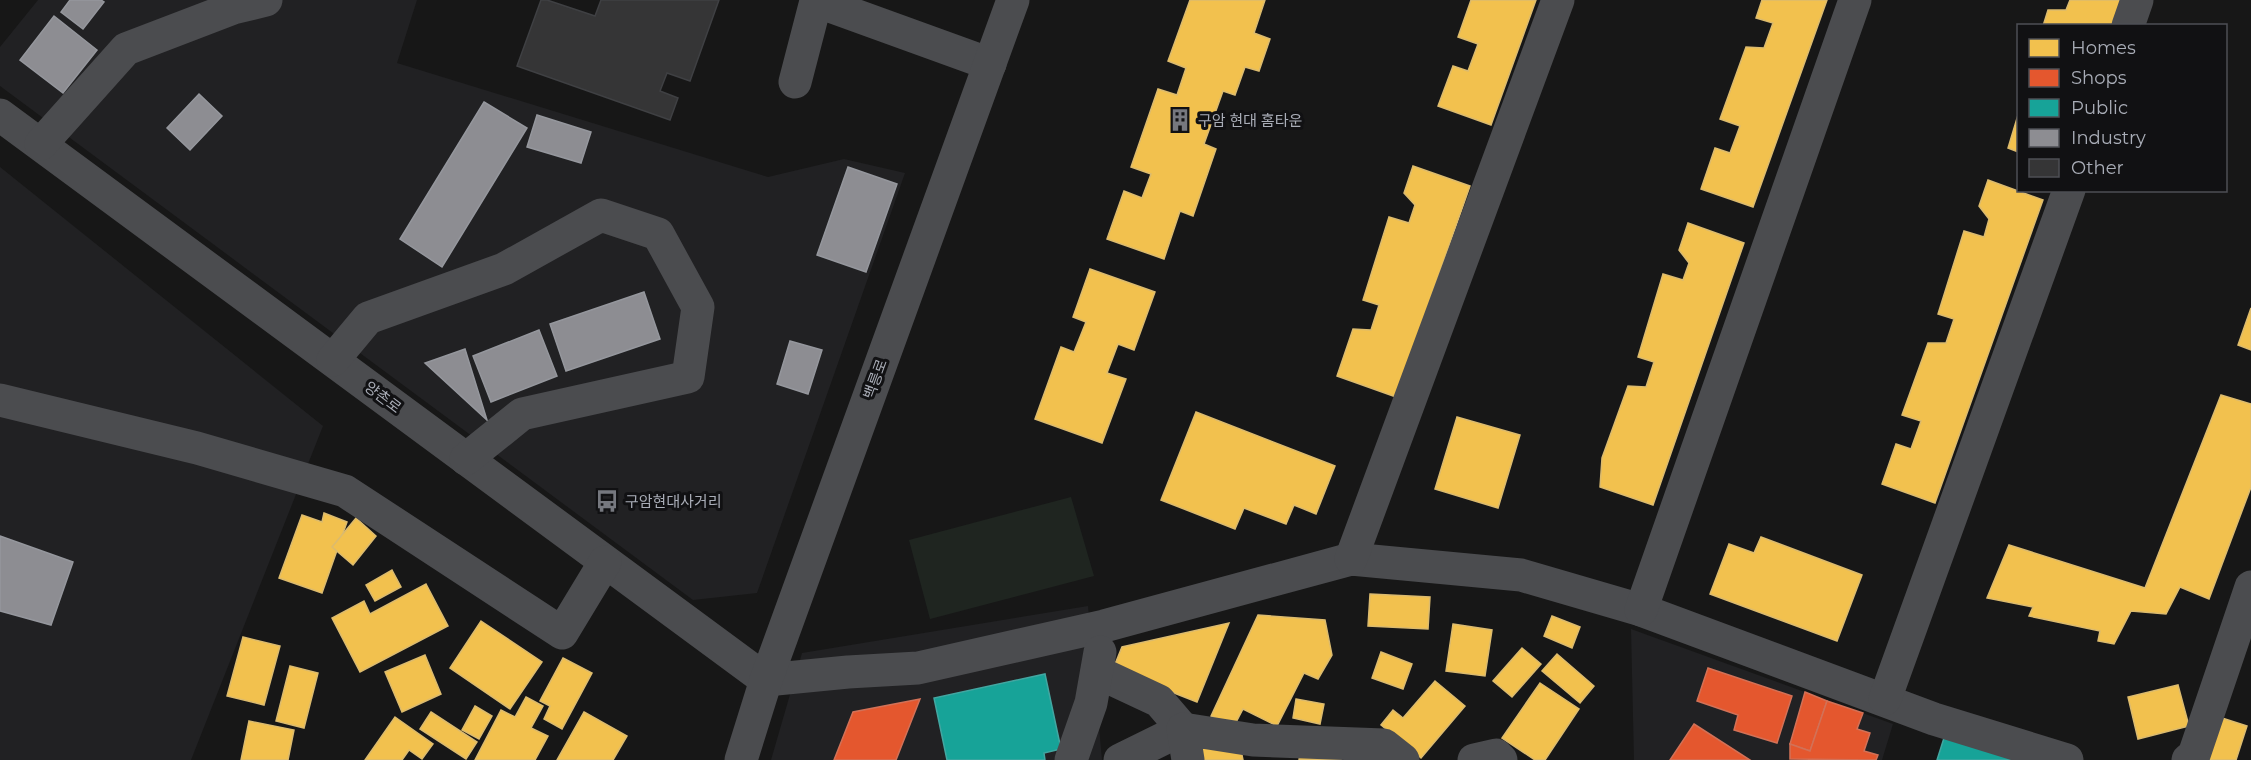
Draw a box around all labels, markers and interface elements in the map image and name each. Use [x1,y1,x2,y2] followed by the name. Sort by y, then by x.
[2017,24,2227,192] legend
[2071,37,2136,59] text: Homes
[2071,67,2127,89] text: Shops
[2071,97,2128,119] text: Public
[1167,107,1193,133] building icon: 구암 현대 홈타운
[1198,111,1302,130] place label: 구암 현대 홈타운
[2071,127,2146,149] text: Industry
[2071,157,2124,179] text: Other
[859,356,891,402] street label: 백릉로
[361,377,405,417] street label: 양촌로
[594,488,620,514] bus stop icon: 구암현대사거리
[625,492,722,511] place label: 구암현대사거리

